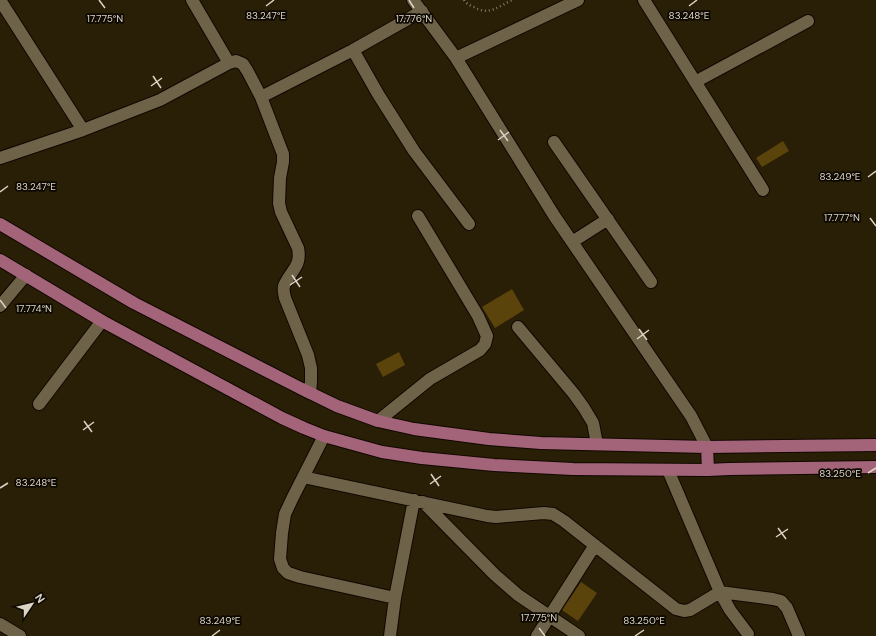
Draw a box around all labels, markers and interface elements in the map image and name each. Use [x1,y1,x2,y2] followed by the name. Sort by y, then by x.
[246,9,286,22] text: 83.247°E
[669,9,710,22] text: 83.248°E
[87,12,123,25] text: 17.775°N
[396,12,432,25] text: 17.776°N
[820,170,861,183] text: 83.249°E
[16,180,56,193] text: 83.247°E
[824,211,860,224] text: 17.777°N
[16,302,52,315] text: 17.774°N
[819,467,861,480] text: 83.250°E
[16,476,57,489] text: 83.248°E
[12,584,52,624] north arrow
[32,591,48,606] text: N
[521,611,557,624] text: 17.775°N
[200,614,241,627] text: 83.249°E
[623,614,665,627] text: 83.250°E

